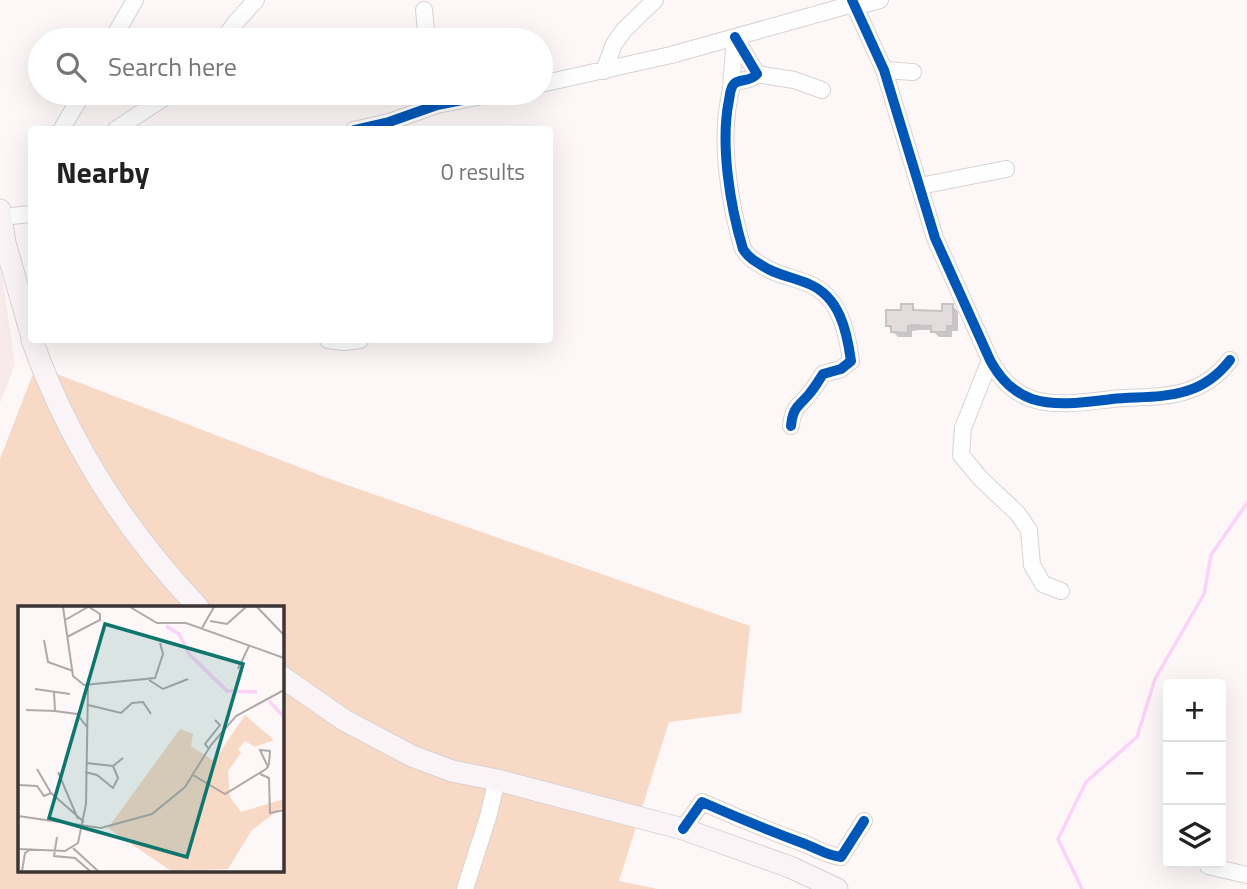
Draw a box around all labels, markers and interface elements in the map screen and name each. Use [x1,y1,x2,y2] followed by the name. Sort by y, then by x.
[28,28,553,105] search box
[108,47,237,86] text: Search here
[52,48,90,86] icon: search
[56,149,149,195] text: Nearby
[441,154,525,189] text: 0 results
[18,606,284,872] inset map
[1163,679,1226,868] map controls
[1163,679,1226,742] button: +
[1163,742,1226,805] button: −
[1163,805,1226,868] button: layers

